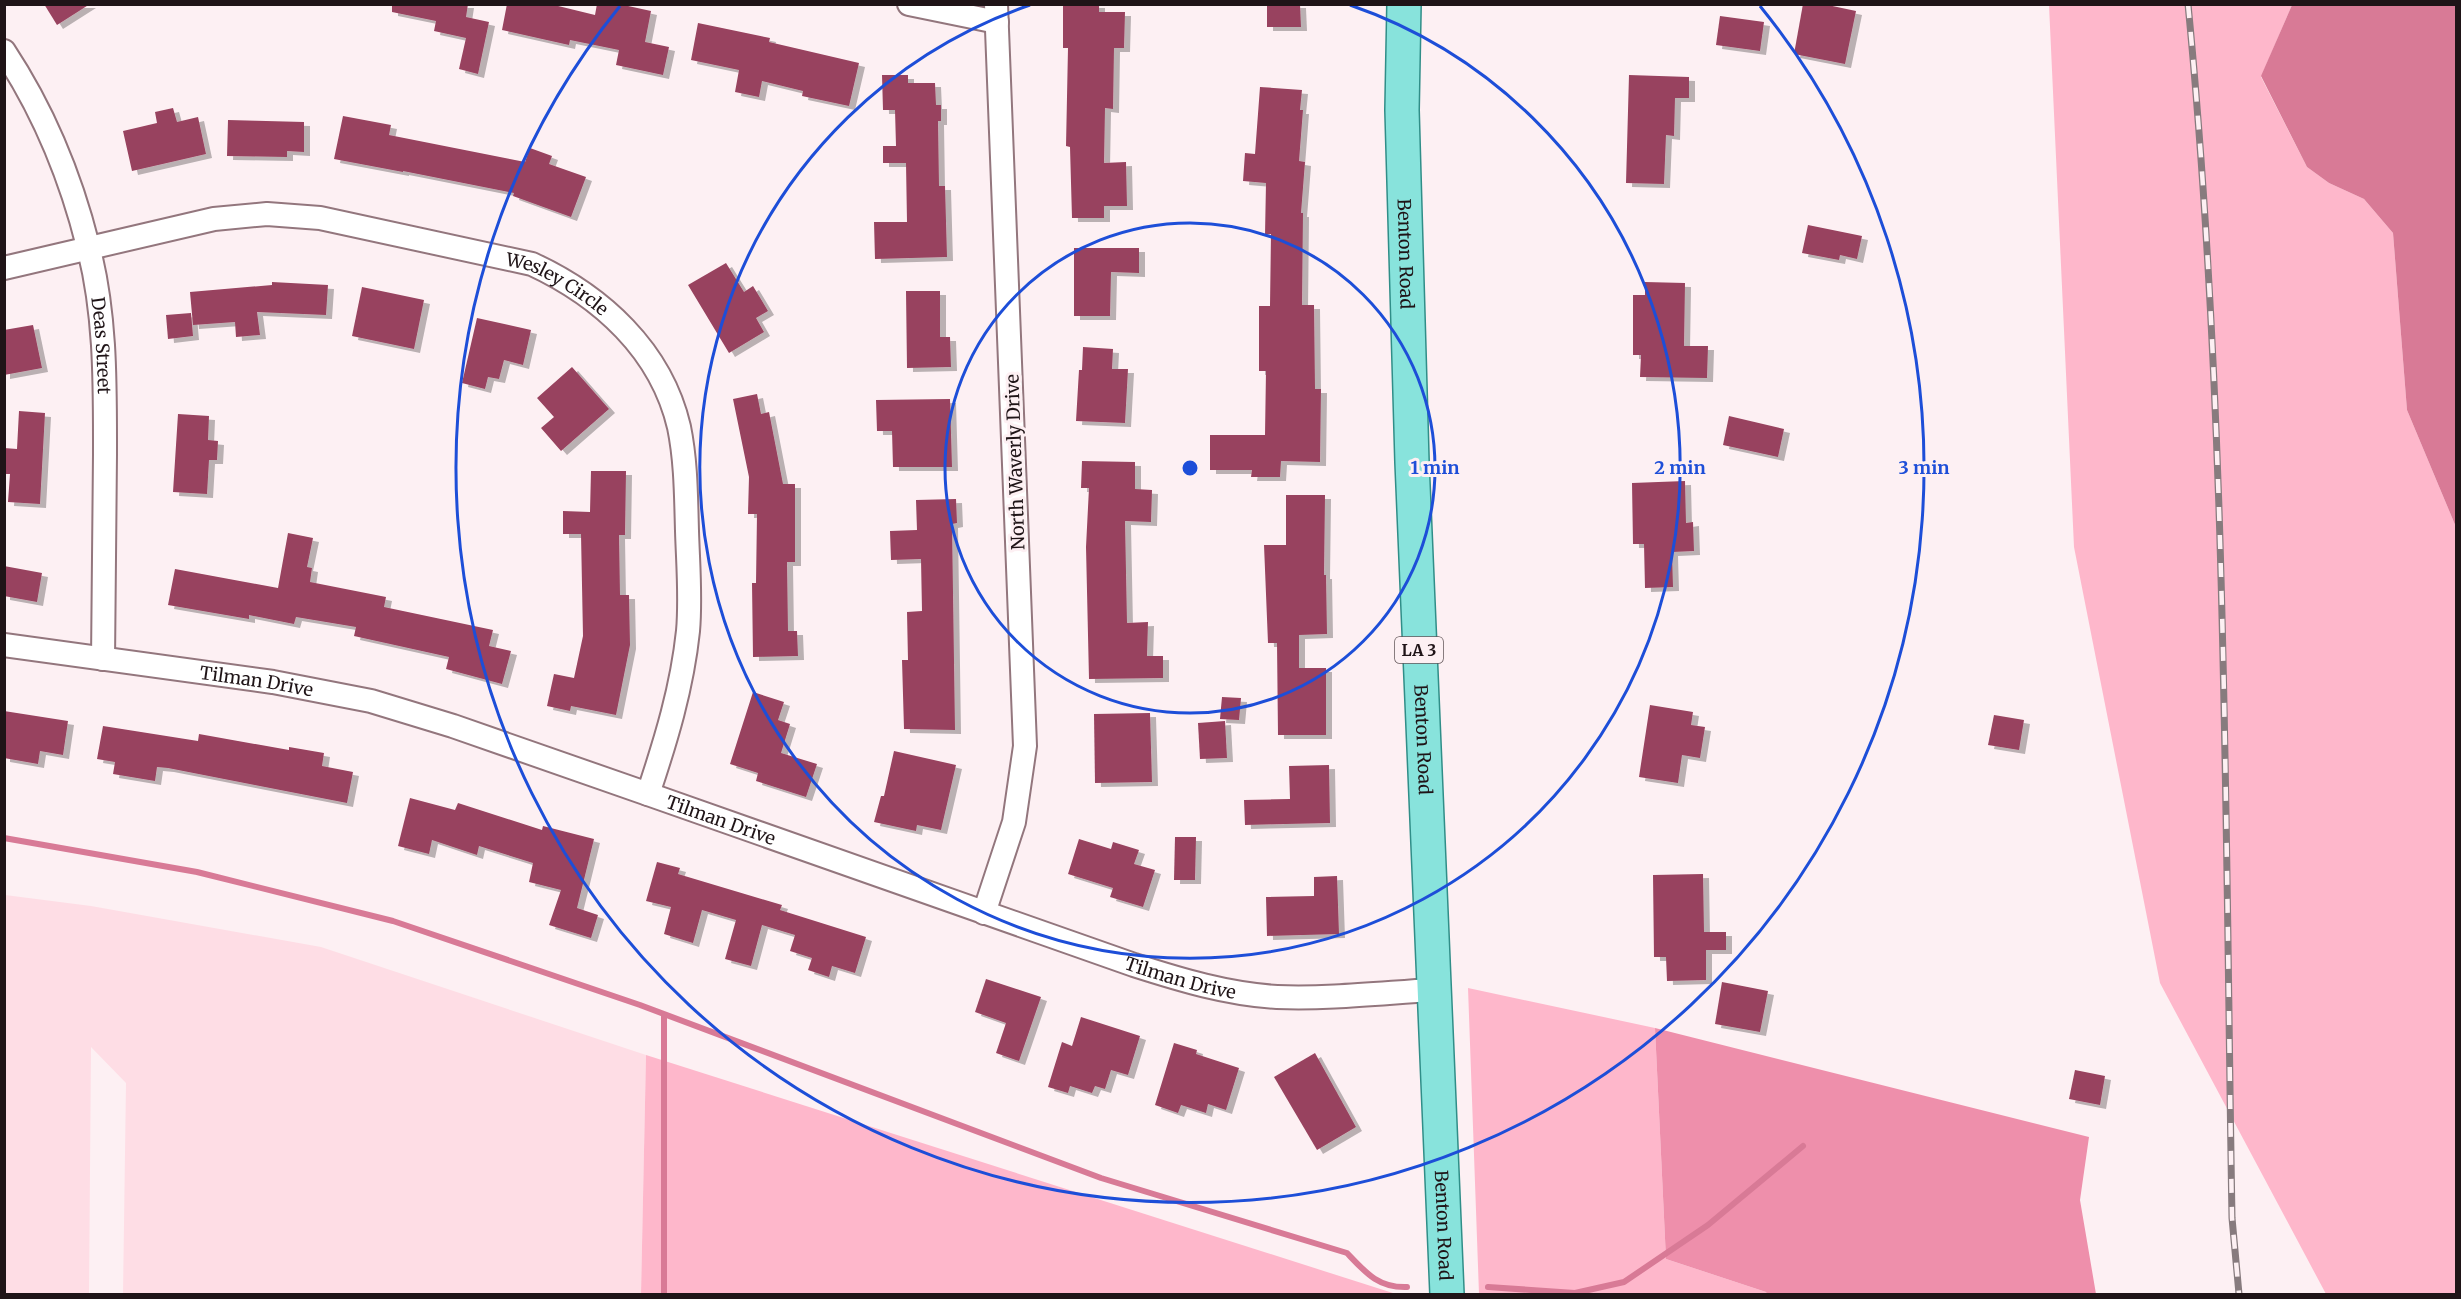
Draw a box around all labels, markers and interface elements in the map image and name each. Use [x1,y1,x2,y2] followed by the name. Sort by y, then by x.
[1393,198,1419,310] street label: Benton Road
[503,247,614,320] street label: Wesley Circle
[87,295,116,394] street label: Deas Street
[1000,374,1030,550] street label: North Waverly Drive
[1410,456,1460,479] text: 1 min
[1654,456,1706,479] text: 2 min
[1899,456,1949,479] text: 3 min
[1180,458,1200,478] centre of rings
[1395,637,1443,663] road number: LA 3
[198,661,315,701] street label: Tilman Drive
[1410,684,1438,796] street label: Benton Road
[663,790,779,850] street label: Tilman Drive
[1122,951,1238,1003] street label: Tilman Drive
[1430,1169,1458,1281] street label: Benton Road

